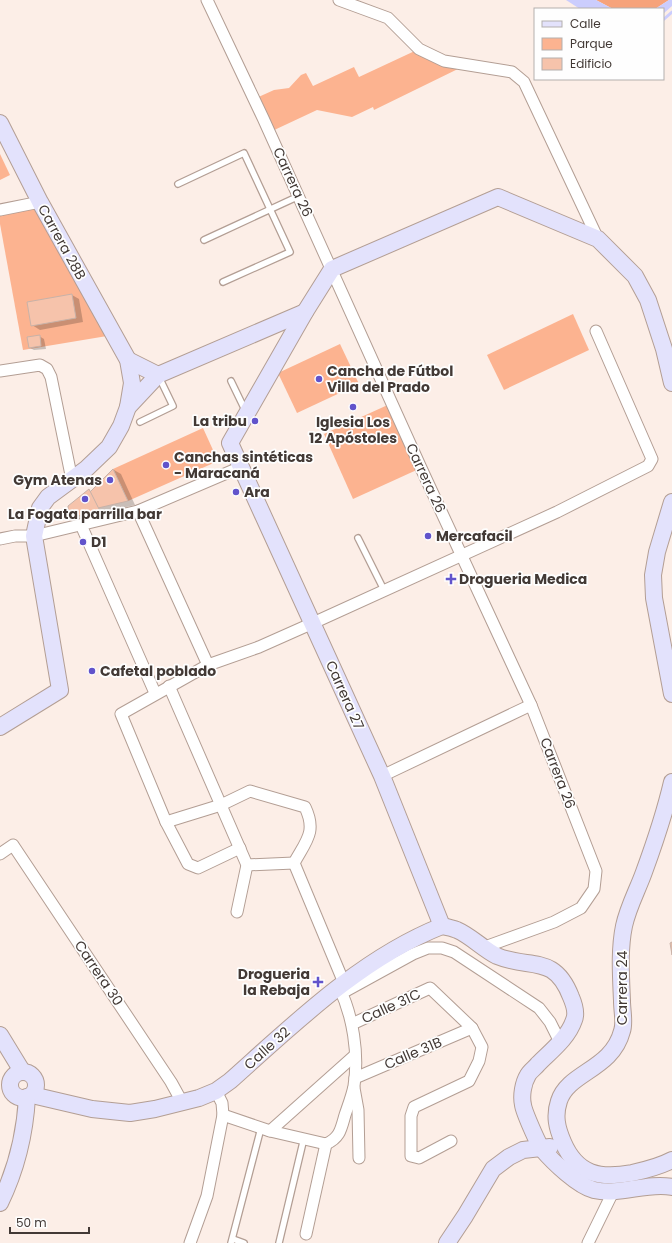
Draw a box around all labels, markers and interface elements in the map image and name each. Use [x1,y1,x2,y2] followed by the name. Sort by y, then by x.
[534,8,664,80] legend
[570,15,601,32] text: Calle
[570,35,613,52] text: Parque
[570,55,612,72] text: Edificio
[268,144,318,220] street label: Carrera 26
[33,201,91,283] street label: Carrera 28B
[327,361,453,397] place label: Cancha de Fútbol Villa del Prado
[314,374,324,384] marker: Cancha de Fútbol Villa del Prado
[348,402,358,412] marker: Iglesia Los 12 Apóstoles
[193,411,247,431] place label: La tribu
[309,412,397,448] place label: Iglesia Los 12 Apóstoles
[250,416,260,426] marker: La tribu
[401,440,451,516] street label: Carrera 26
[174,447,313,483] place label: Canchas sintéticas - Maracaná
[161,460,171,470] marker: Canchas sintéticas - Maracaná
[13,470,102,490] place label: Gym Atenas
[105,475,115,485] marker: Gym Atenas
[244,482,270,502] place label: Ara
[231,487,241,497] marker: Ara
[80,494,90,504] marker: La Fogata parrilla bar
[8,504,162,524] place label: La Fogata parrilla bar
[436,526,513,546] place label: Mercafacil
[423,531,433,541] marker: Mercafacil
[91,532,106,552] place label: D1
[78,537,88,547] marker: D1
[459,569,587,589] place label: Drogueria Medica
[446,574,456,584] marker: Drogueria Medica
[321,657,369,733] street label: Carrera 27
[100,661,216,681] place label: Cafetal poblado
[87,666,97,676] marker: Cafetal poblado
[535,735,581,812] street label: Carrera 26
[70,936,128,1010] street label: Carrera 30
[612,950,632,1025] street label: Carrera 24
[238,964,310,1000] place label: Drogueria la Rebaja
[313,977,323,987] marker: Drogueria la Rebaja
[358,984,424,1028] street label: Calle 31C
[240,1022,294,1074] street label: Calle 32
[381,1032,445,1074] street label: Calle 31B
[10,1209,89,1235] scale bar
[16,1214,47,1231] text: 50 m

